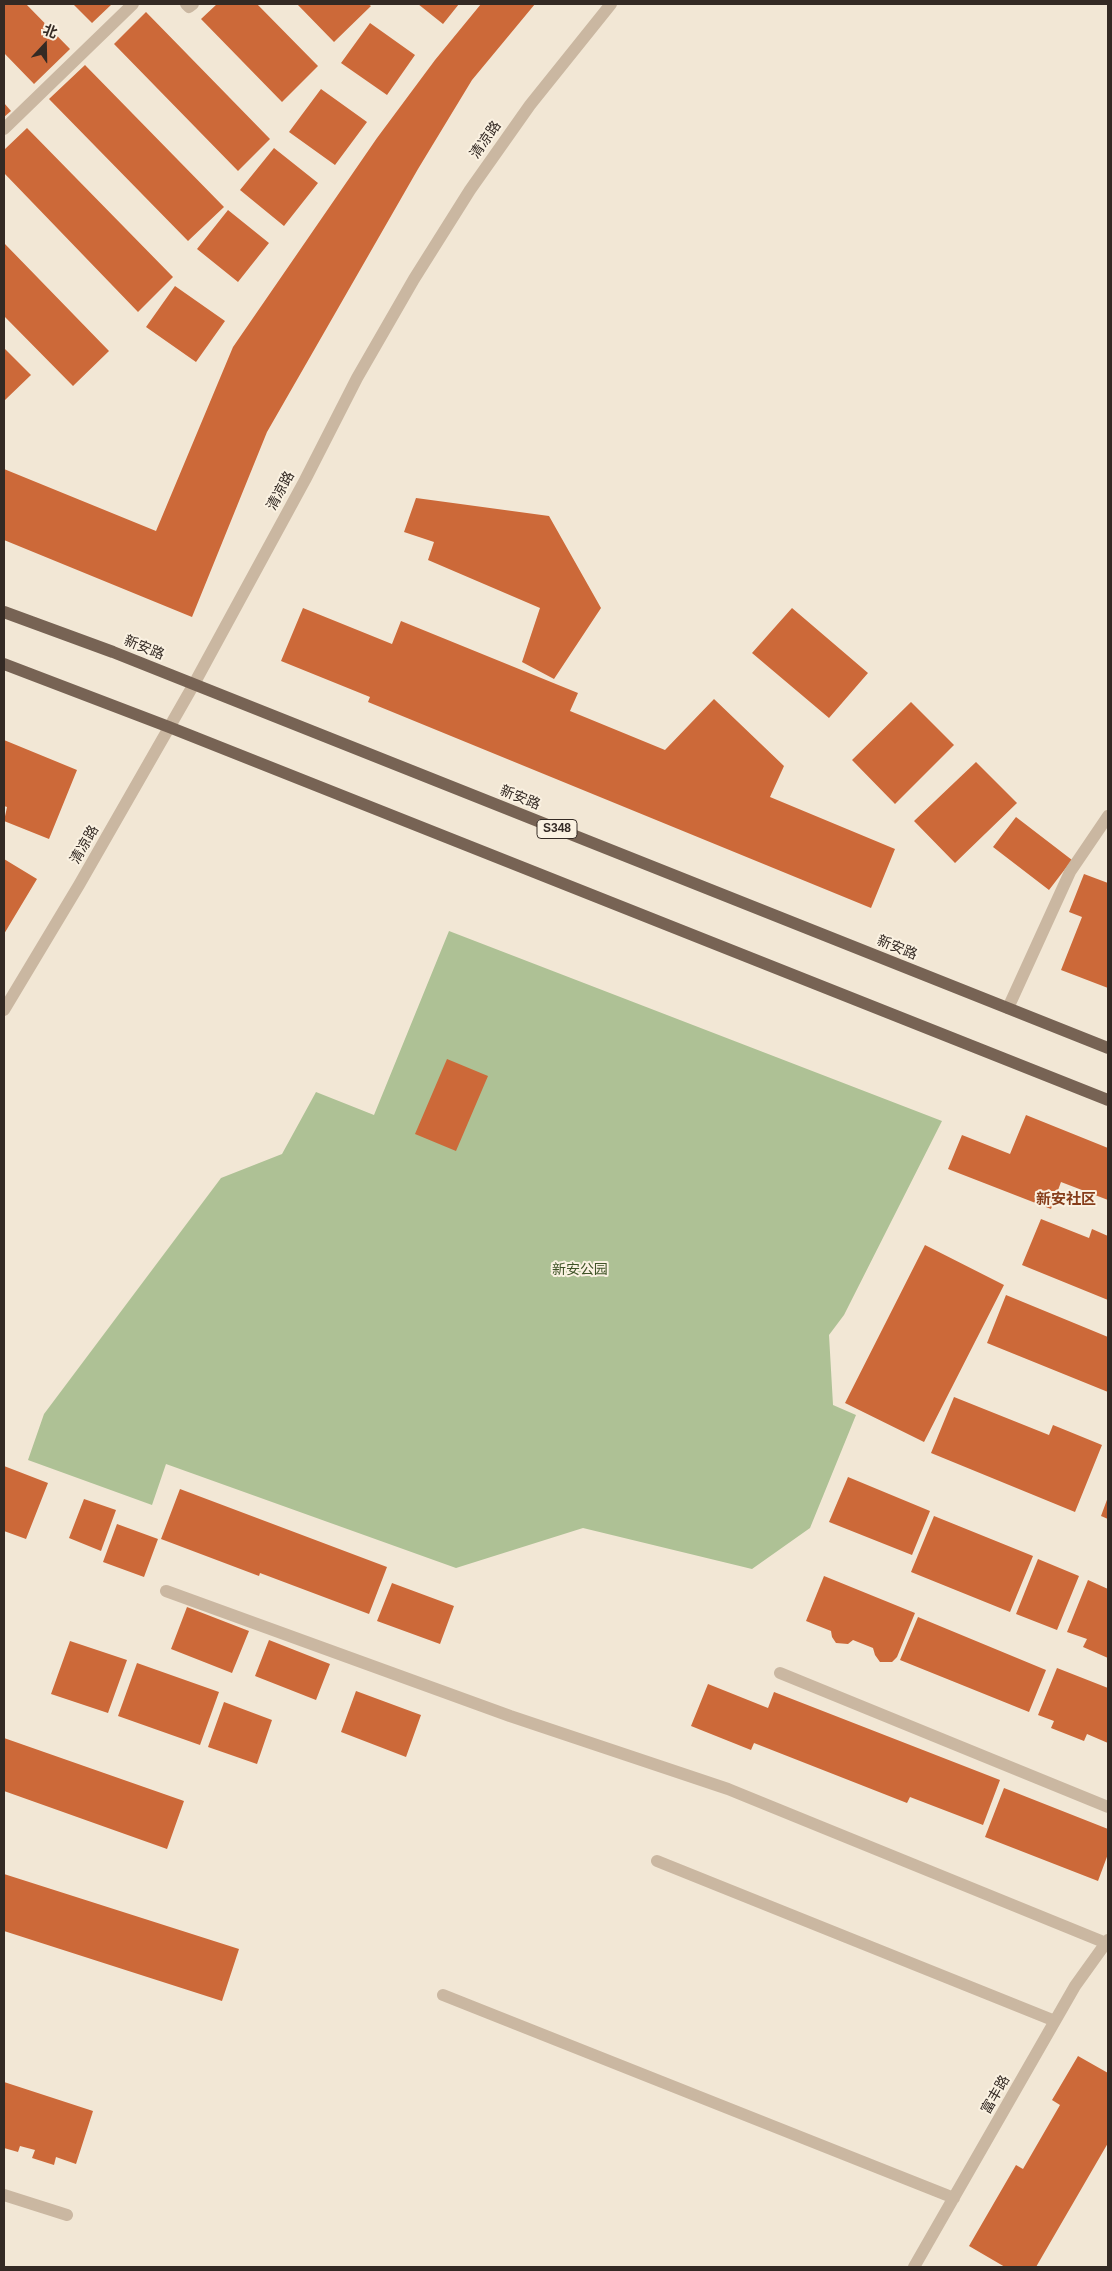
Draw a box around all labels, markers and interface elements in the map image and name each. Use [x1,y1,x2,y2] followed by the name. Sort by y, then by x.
[20,20,70,70] north arrow
[41,21,60,41] text: 北
[467,118,505,162] street label: 清凉路
[264,469,298,513] street label: 清凉路
[121,632,167,664] street label: 新安路
[497,782,543,814] street label: 新安路
[537,820,577,839] road number: S348
[67,823,103,867] street label: 清凉路
[874,932,920,964] street label: 新安路
[1036,1191,1096,1209] district label: 新安社区
[552,1262,608,1278] park label: 新安公园
[978,2073,1014,2117] street label: 富丰路

